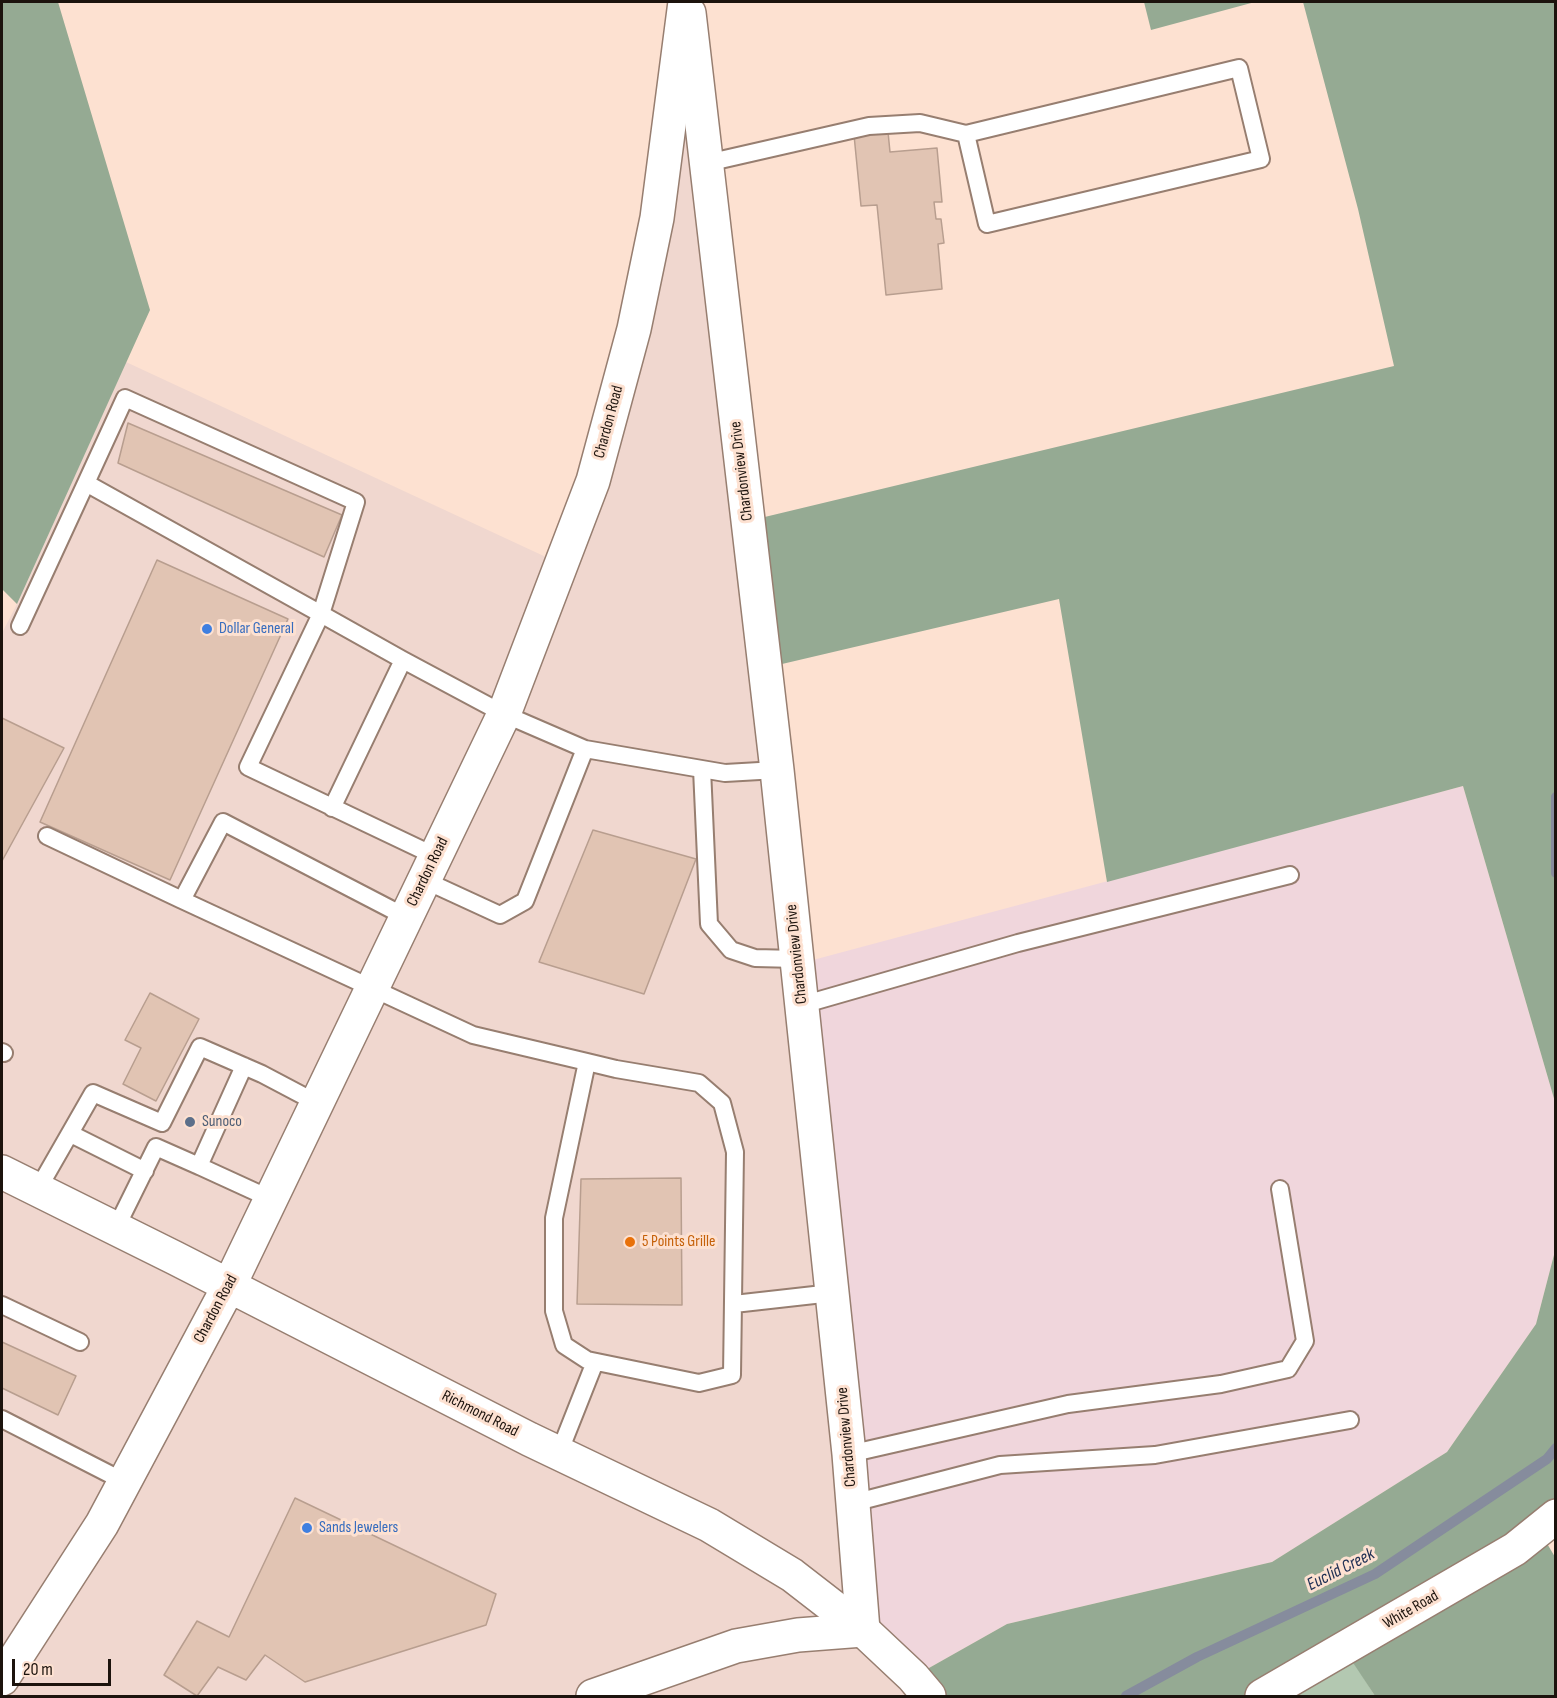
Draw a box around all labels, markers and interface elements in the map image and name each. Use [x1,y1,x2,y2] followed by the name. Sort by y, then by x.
[590,384,628,460] street label: Chardon Road
[726,420,758,522] street label: Chardonview Drive
[219,619,294,639] place label: Dollar General
[200,622,214,636] marker: Dollar General
[403,834,453,910] street label: Chardon Road
[782,903,812,1005] street label: Chardonview Drive
[202,1112,242,1132] place label: Sunoco
[183,1115,197,1129] marker: Sunoco
[642,1232,715,1252] place label: 5 Points Grille
[623,1235,637,1249] marker: 5 Points Grille
[190,1272,242,1346] street label: Chardon Road
[833,1386,861,1488] street label: Chardonview Drive
[439,1387,521,1441] street label: Richmond Road
[319,1518,398,1538] place label: Sands Jewelers
[300,1521,314,1535] marker: Sands Jewelers
[1304,1544,1378,1596] water label: Euclid Creek
[1380,1587,1442,1633] street label: White Road
[15,1647,114,1685] scale bar
[23,1659,53,1680] text: 20 m

